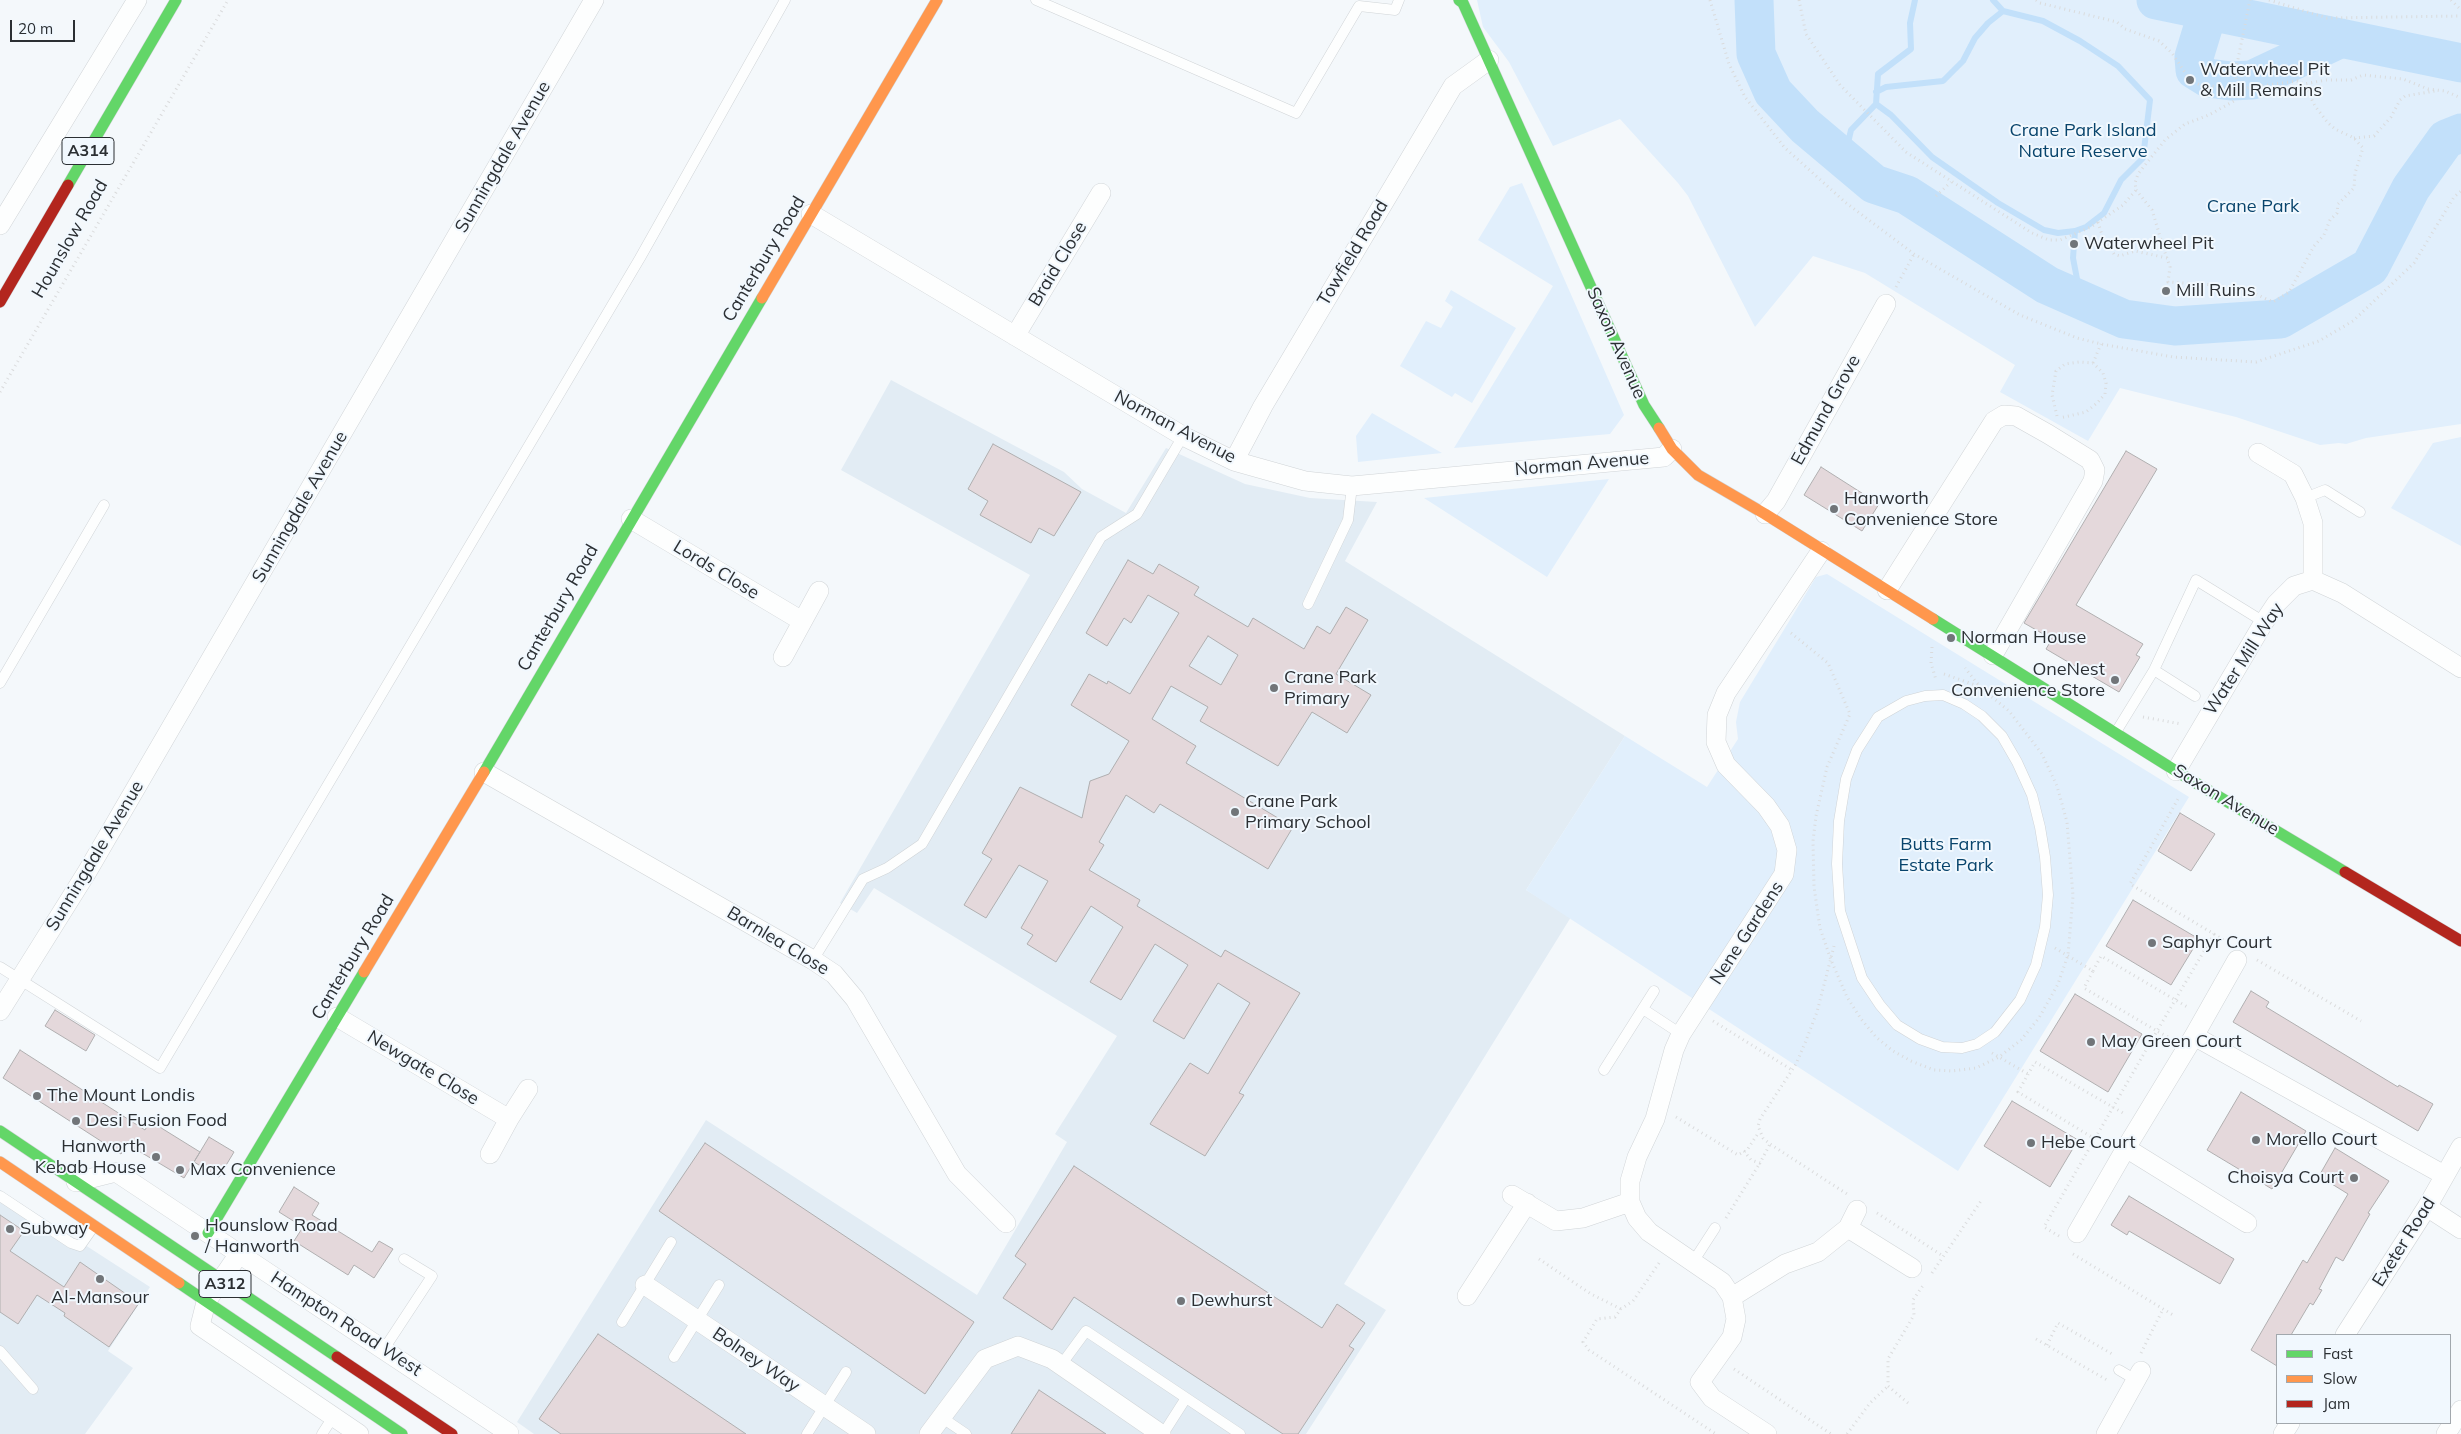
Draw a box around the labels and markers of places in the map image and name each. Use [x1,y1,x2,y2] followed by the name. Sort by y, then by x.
[2200,59,2330,102] place label: Waterwheel Pit & Mill Remains
[2184,74,2196,86] marker: Waterwheel Pit & Mill Remains
[2084,233,2214,255] place label: Waterwheel Pit
[2068,238,2080,250] marker: Waterwheel Pit
[2176,280,2256,302] place label: Mill Ruins
[2160,285,2172,297] marker: Mill Ruins
[1844,488,1998,530] place label: Hanworth Convenience Store
[1828,503,1840,515] marker: Hanworth Convenience Store
[1961,627,2086,649] place label: Norman House
[1945,632,1957,644] marker: Norman House
[1951,659,2105,702] place label: OneNest Convenience Store
[1284,667,1376,710] place label: Crane Park Primary
[2109,674,2121,686] marker: OneNest Convenience Store
[1268,682,1280,694] marker: Crane Park Primary
[1245,791,1371,834] place label: Crane Park Primary School
[1229,806,1241,818] marker: Crane Park Primary School
[2162,932,2272,954] place label: Saphyr Court
[2146,937,2158,949] marker: Saphyr Court
[2101,1031,2241,1053] place label: May Green Court
[2085,1036,2097,1048] marker: May Green Court
[47,1085,195,1107] place label: The Mount Londis
[31,1090,43,1102] marker: The Mount Londis
[86,1110,227,1132] place label: Desi Fusion Food
[70,1115,82,1127] marker: Desi Fusion Food
[2266,1129,2377,1151] place label: Morello Court
[2041,1132,2136,1154] place label: Hebe Court
[2250,1134,2262,1146] marker: Morello Court
[35,1136,146,1178] place label: Hanworth Kebab House
[2025,1137,2037,1149] marker: Hebe Court
[150,1151,162,1163] marker: Hanworth Kebab House
[190,1159,336,1181] place label: Max Convenience
[174,1164,186,1176] marker: Max Convenience
[2227,1167,2344,1189] place label: Choisya Court
[2348,1172,2360,1184] marker: Choisya Court
[205,1215,338,1258] place label: Hounslow Road / Hanworth
[20,1218,88,1240] place label: Subway
[4,1223,16,1235] marker: Subway
[189,1230,201,1242] marker: Hounslow Road / Hanworth
[94,1273,106,1285] marker: Al-Mansour
[51,1287,149,1309] place label: Al-Mansour
[1191,1290,1272,1312] place label: Dewhurst
[1175,1295,1187,1307] marker: Dewhurst

